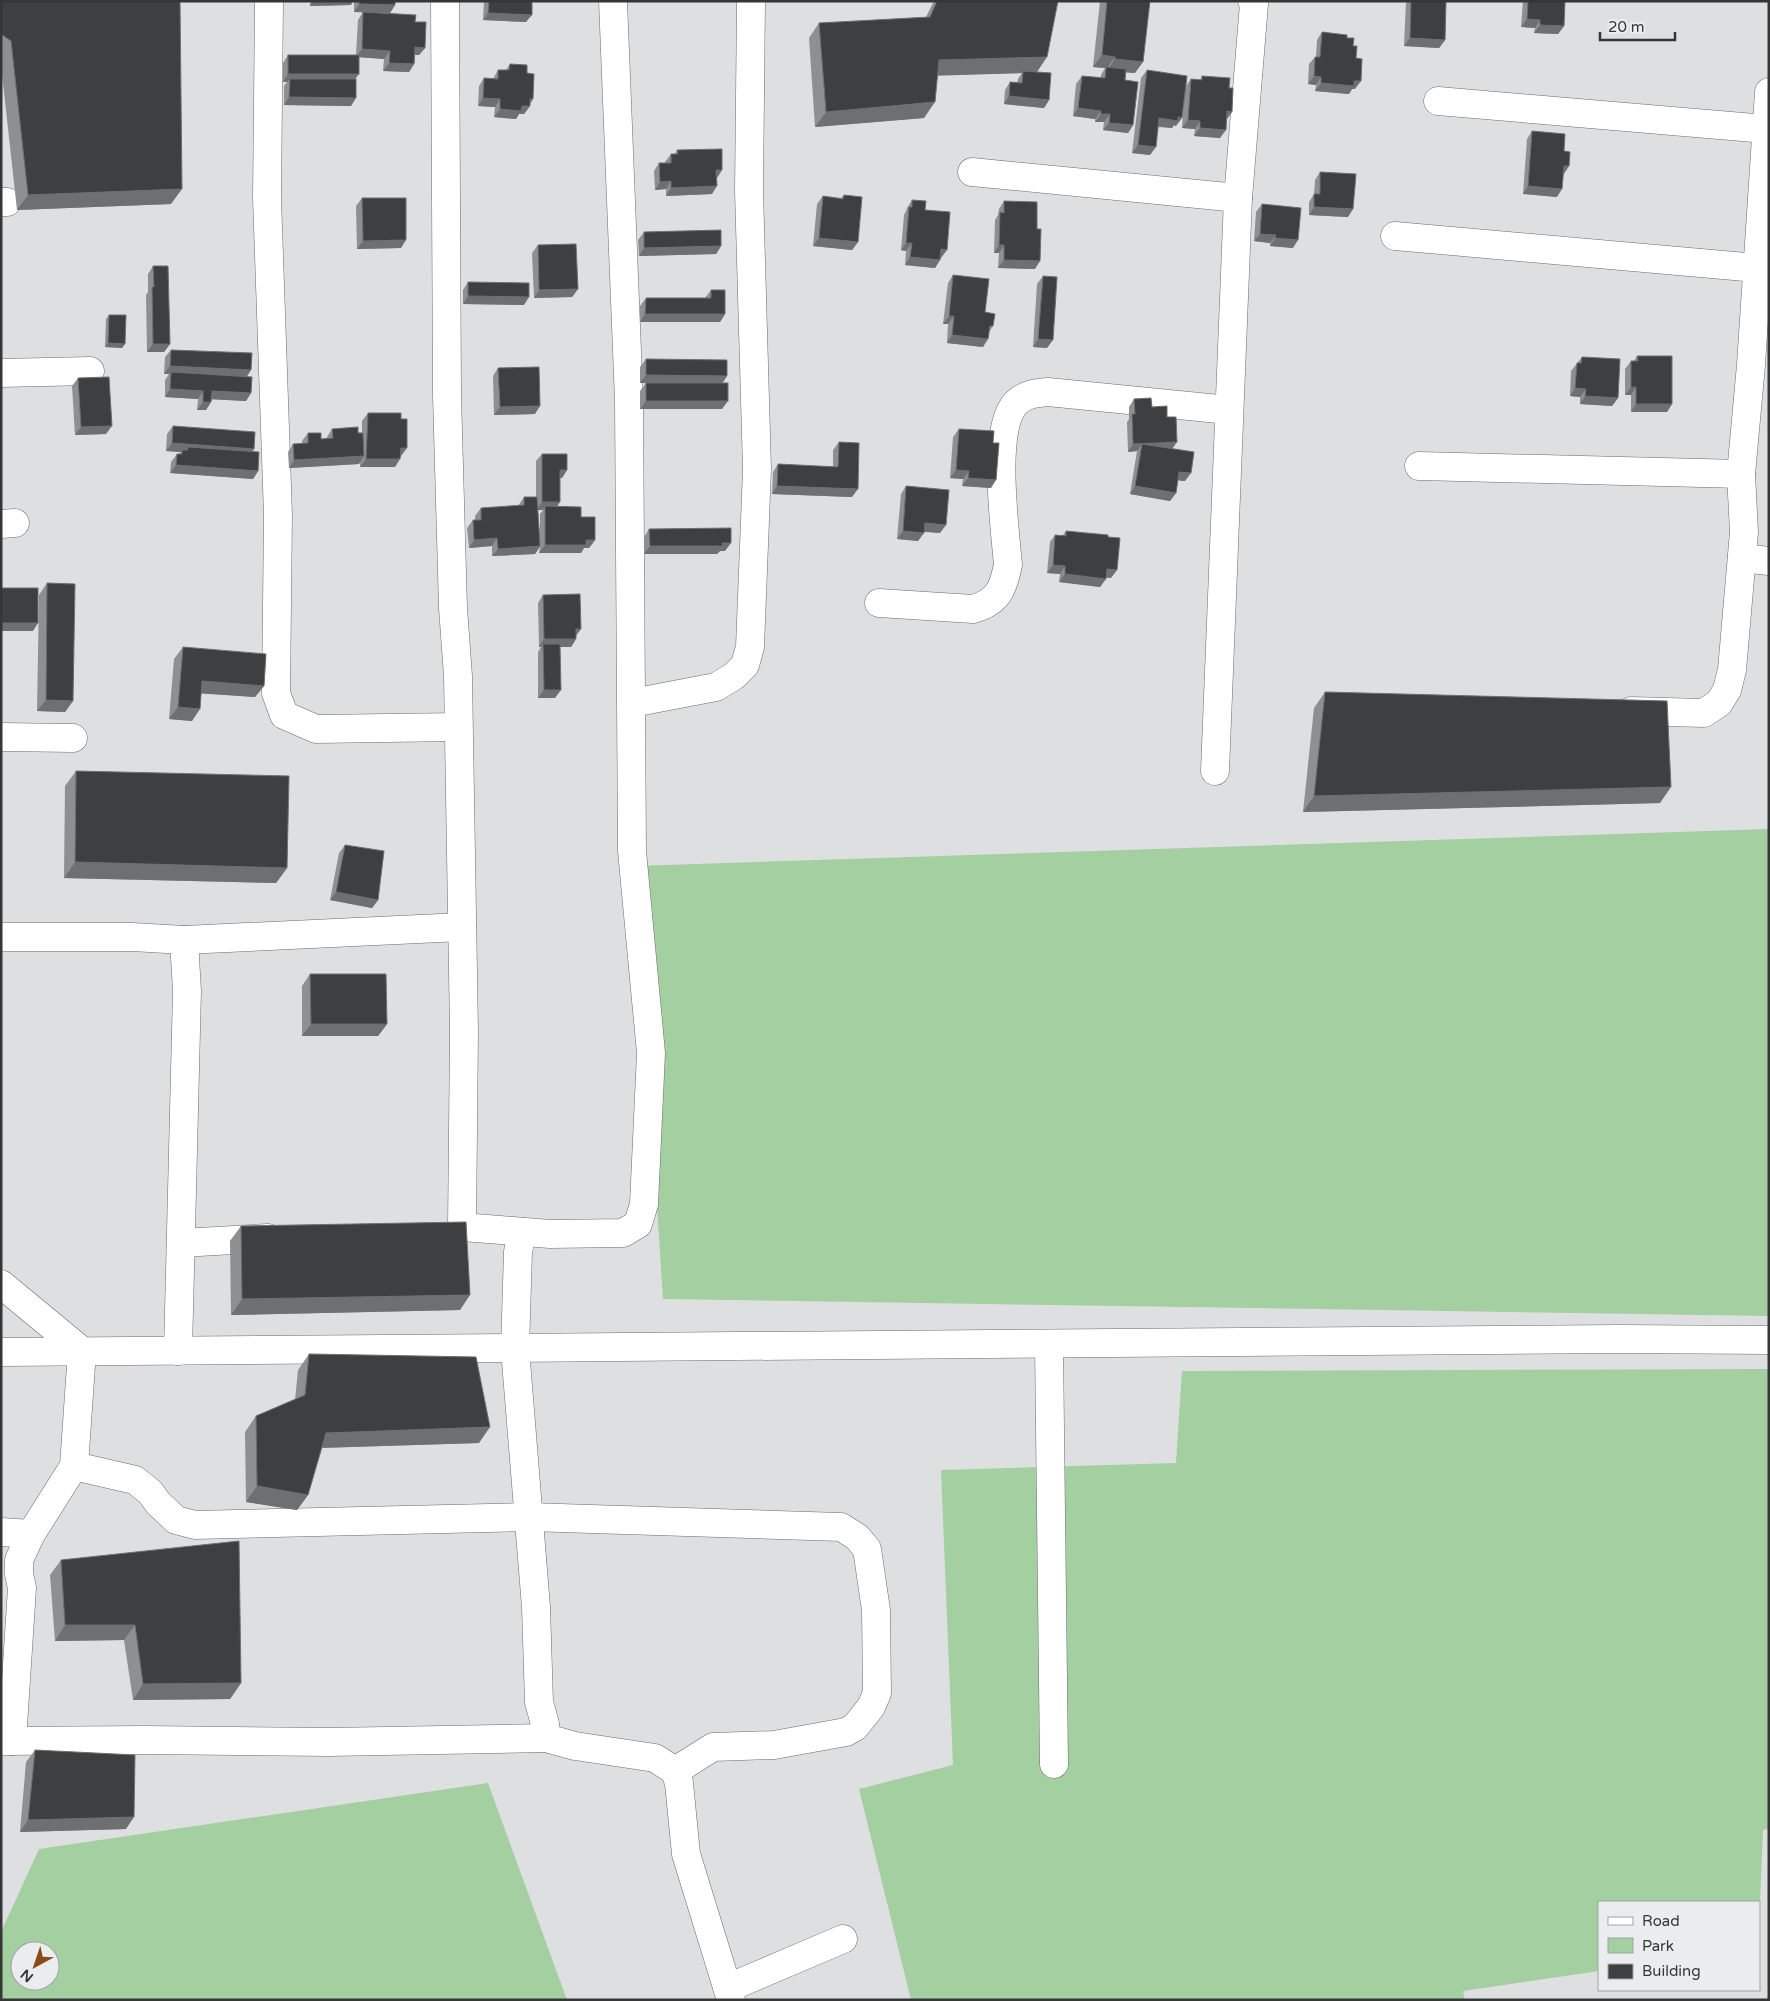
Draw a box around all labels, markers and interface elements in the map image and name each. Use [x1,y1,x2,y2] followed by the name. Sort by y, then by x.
[1600,10,1675,42] scale bar
[1608,18,1645,36] text: 20 m
[1598,1901,1760,1991] legend
[1642,1912,1680,1930] text: Road
[1642,1937,1674,1955] text: Park
[10,1941,60,1991] north arrow
[1642,1962,1701,1980] text: Building
[17,1965,37,1986] text: N

